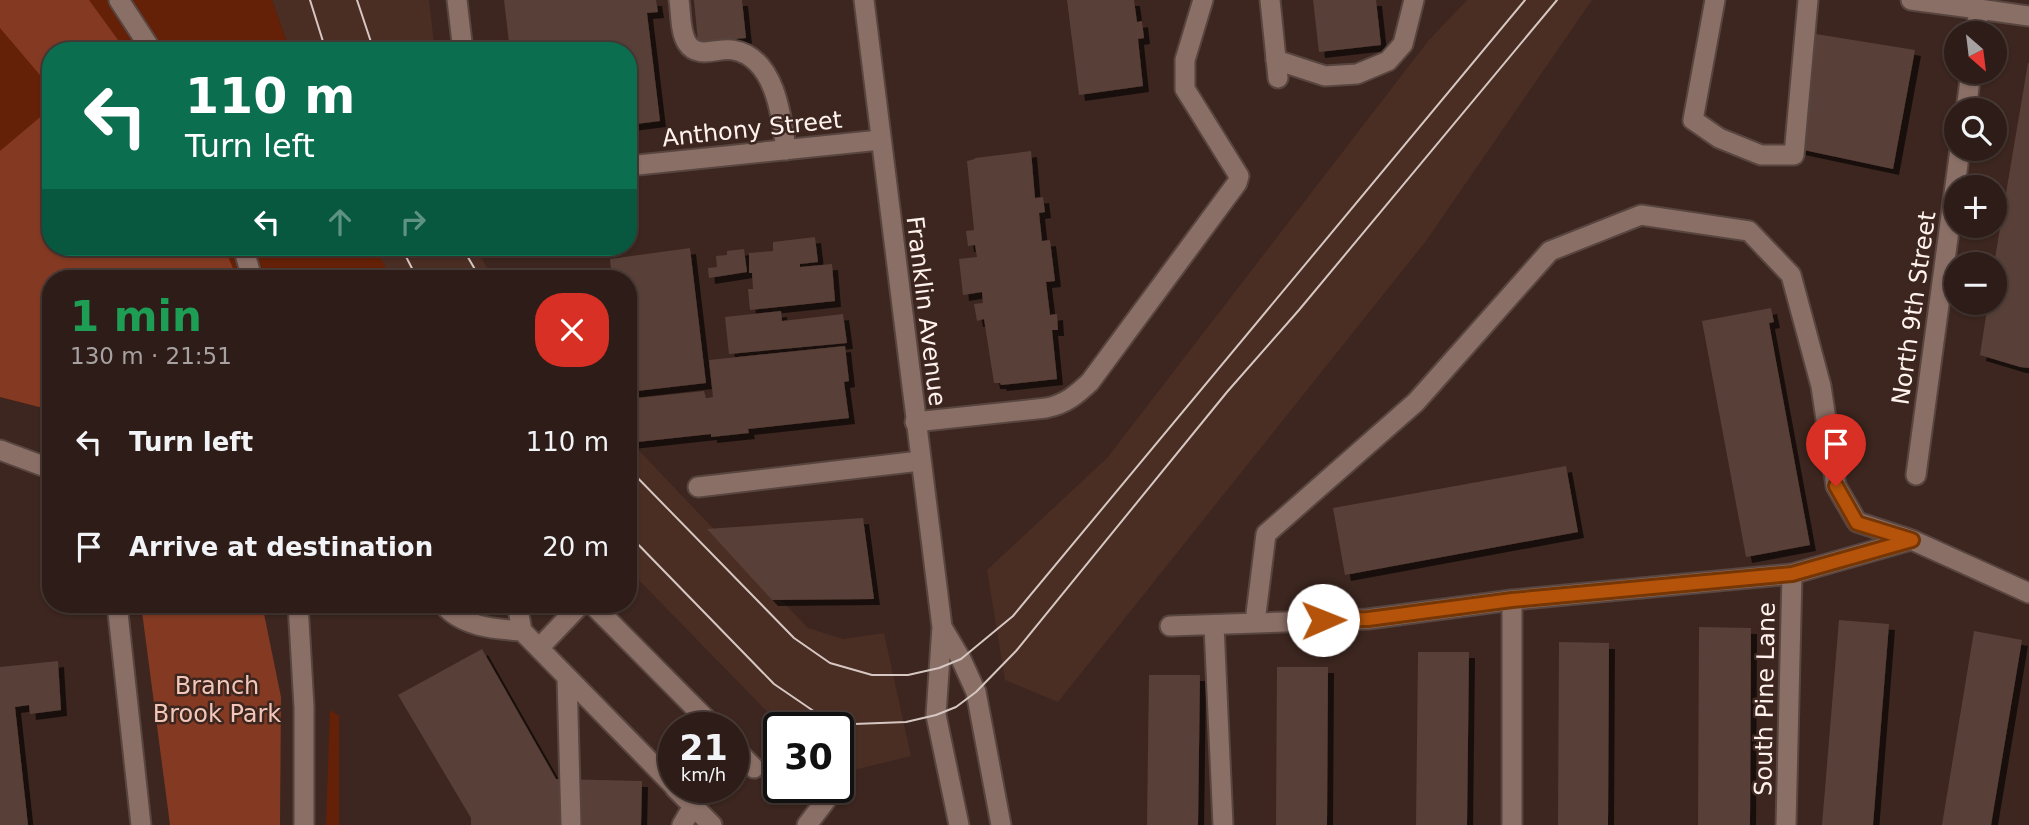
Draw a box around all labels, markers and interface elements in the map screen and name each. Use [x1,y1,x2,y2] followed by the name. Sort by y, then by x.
[1944,21,2007,84] north arrow
[1944,21,2007,315] map controls
[185,68,355,125] text: 110 m
[70,70,161,161] icon: left
[1944,98,2007,161] button: search
[661,106,843,152] street label: Anthony Street
[185,127,315,165] text: Turn left
[1944,175,2007,238] button: +
[248,203,286,241] icon: left
[321,203,359,241] icon: ahead
[394,203,432,241] icon: right
[1887,209,1941,407] street label: North 9th Street
[900,214,952,408] street label: Franklin Avenue
[1944,252,2007,315] button: −
[70,292,202,341] text: 1 min
[535,293,609,367] button: close
[70,343,232,369] text: 130 m · 21:51
[1806,414,1866,486] pin
[70,423,108,461] icon: left
[1817,425,1855,463] icon: arrive
[129,427,253,457] text: Turn left
[526,427,609,457] text: 110 m
[70,528,108,566] icon: arrive
[129,532,433,562] text: Arrive at destination
[542,532,609,562] text: 20 m
[1286,583,1360,657] position arrow
[1749,602,1781,796] street label: South Pine Lane
[153,672,281,728] park label: Branch Brook Park
[763,712,854,803] speed limit sign: 30
[679,728,728,768] text: 21
[681,764,726,785] text: km/h

